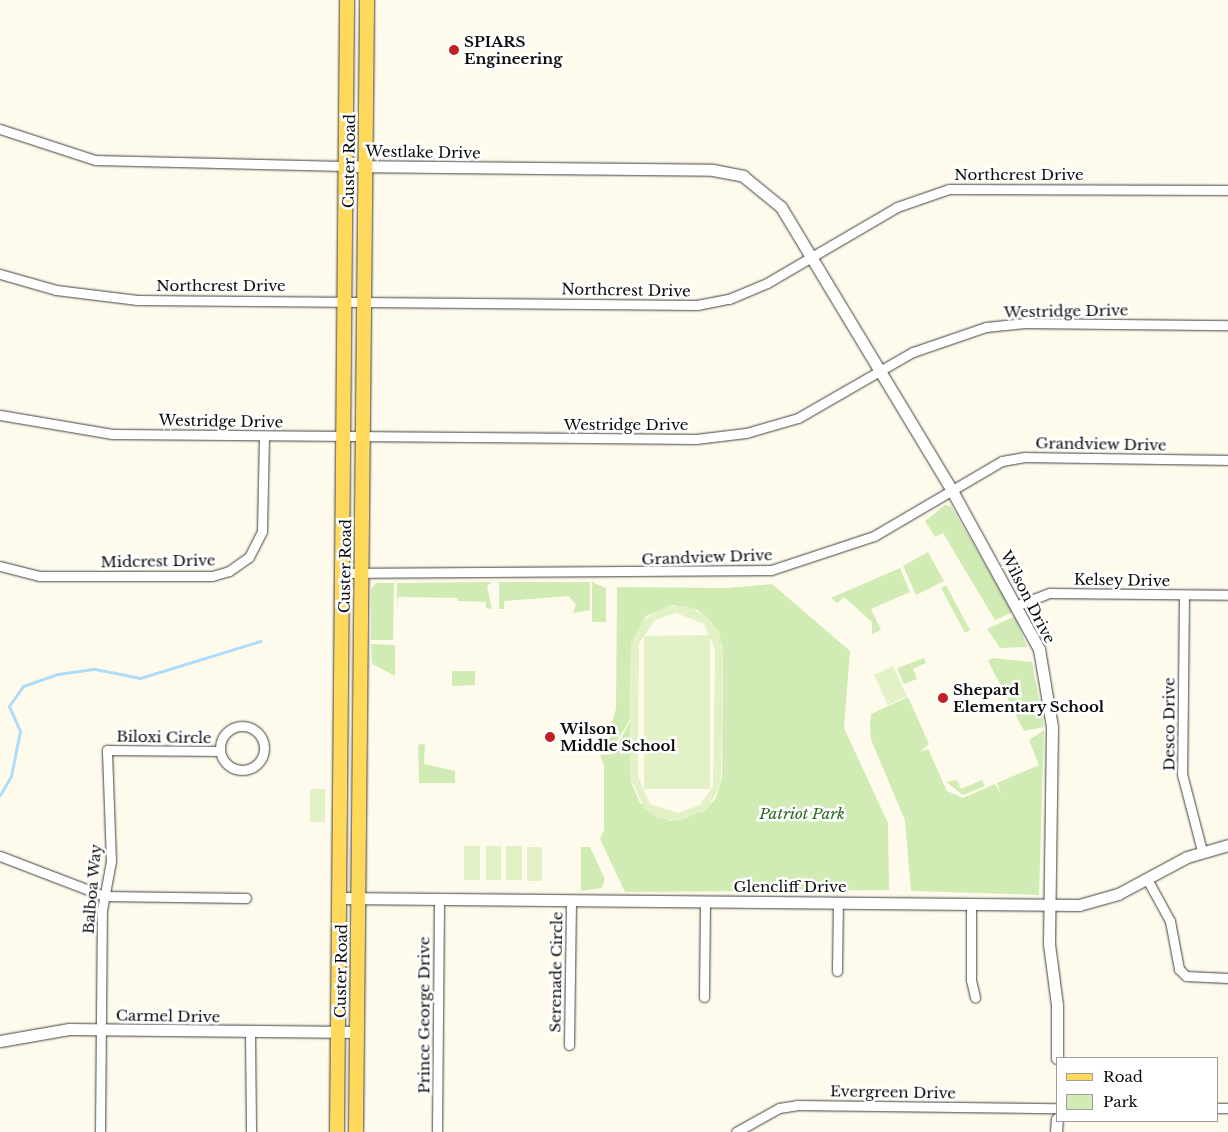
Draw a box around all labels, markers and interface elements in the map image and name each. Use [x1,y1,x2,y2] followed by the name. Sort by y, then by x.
[464,32,562,67] place label: SPIARS Engineering
[448,44,460,56] marker: SPIARS Engineering
[339,114,359,208] street label: Custer Road
[365,142,481,162] street label: Westlake Drive
[954,166,1084,184] street label: Northcrest Drive
[156,277,286,295] street label: Northcrest Drive
[561,280,691,300] street label: Northcrest Drive
[1004,301,1128,321] street label: Westridge Drive
[159,411,283,431] street label: Westridge Drive
[564,416,688,434] street label: Westridge Drive
[1035,434,1167,454] street label: Grandview Drive
[335,519,355,613] street label: Custer Road
[641,546,773,568] street label: Grandview Drive
[997,548,1059,646] street label: Wilson Drive
[100,551,216,571] street label: Midcrest Drive
[1073,570,1171,590] street label: Kelsey Drive
[1160,677,1178,771] street label: Desco Drive
[953,680,1105,715] place label: Shepard Elementary School
[937,692,949,704] marker: Shepard Elementary School
[560,719,676,754] place label: Wilson Middle School
[116,727,212,747] street label: Biloxi Circle
[544,731,556,743] marker: Wilson Middle School
[759,805,845,823] park label: Patriot Park
[79,843,105,935] street label: Balboa Way
[734,878,846,896] street label: Glencliff Drive
[546,911,566,1033] street label: Serenade Circle
[331,924,351,1018] street label: Custer Road
[415,936,433,1094] street label: Prince George Drive
[116,1006,220,1026] street label: Carmel Drive
[1056,1057,1218,1122] legend
[1103,1067,1143,1086] text: Road
[830,1082,956,1102] street label: Evergreen Drive
[1103,1092,1138,1111] text: Park

